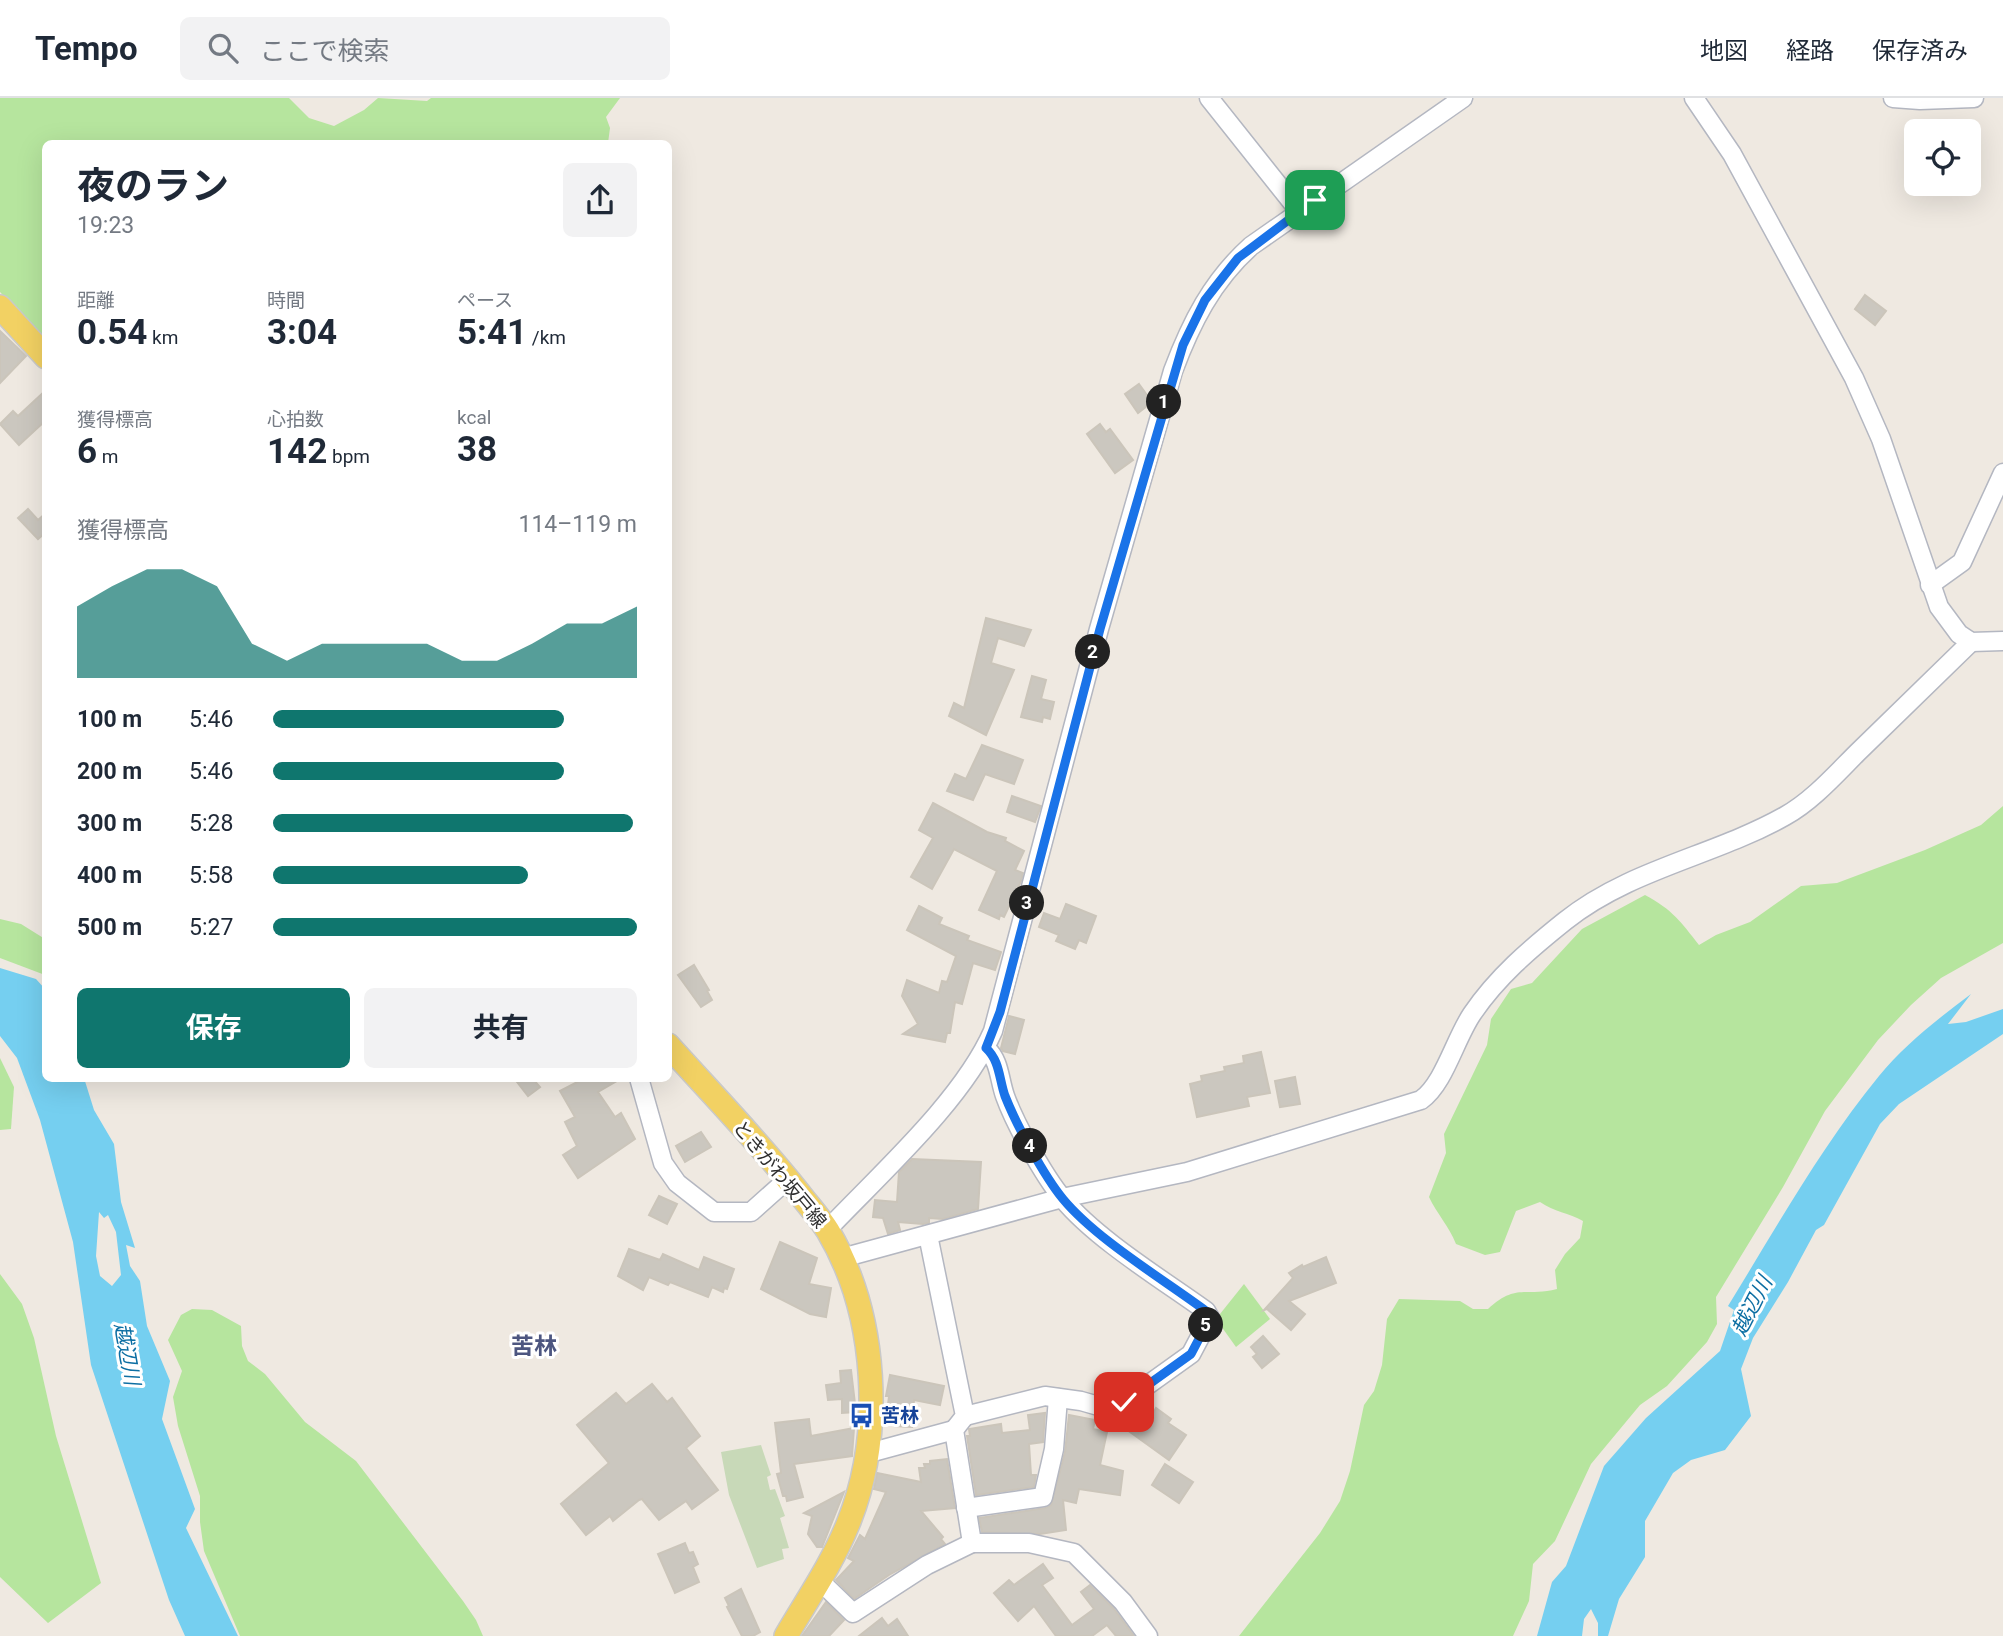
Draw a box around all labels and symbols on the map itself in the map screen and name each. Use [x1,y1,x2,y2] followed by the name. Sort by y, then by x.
[1285,170,1345,230] pin
[1146,384,1182,420] pin: 1
[1076,634,1110,670] pin: 2
[1010,886,1044,920] pin: 3
[728,1116,831,1233] street label: ときがわ坂戸線
[1012,1128,1048,1164] pin: 4
[1727,1271,1778,1340] water label: 越辺川
[1188,1308,1224,1342] pin: 5
[110,1321,145,1389] water label: 越辺川
[511,1333,557,1360] district label: 苦林
[1094,1372,1154,1432] pin
[847,1401,875,1429] bus stop icon: 苦林
[881,1404,919,1427] place label: 苦林

